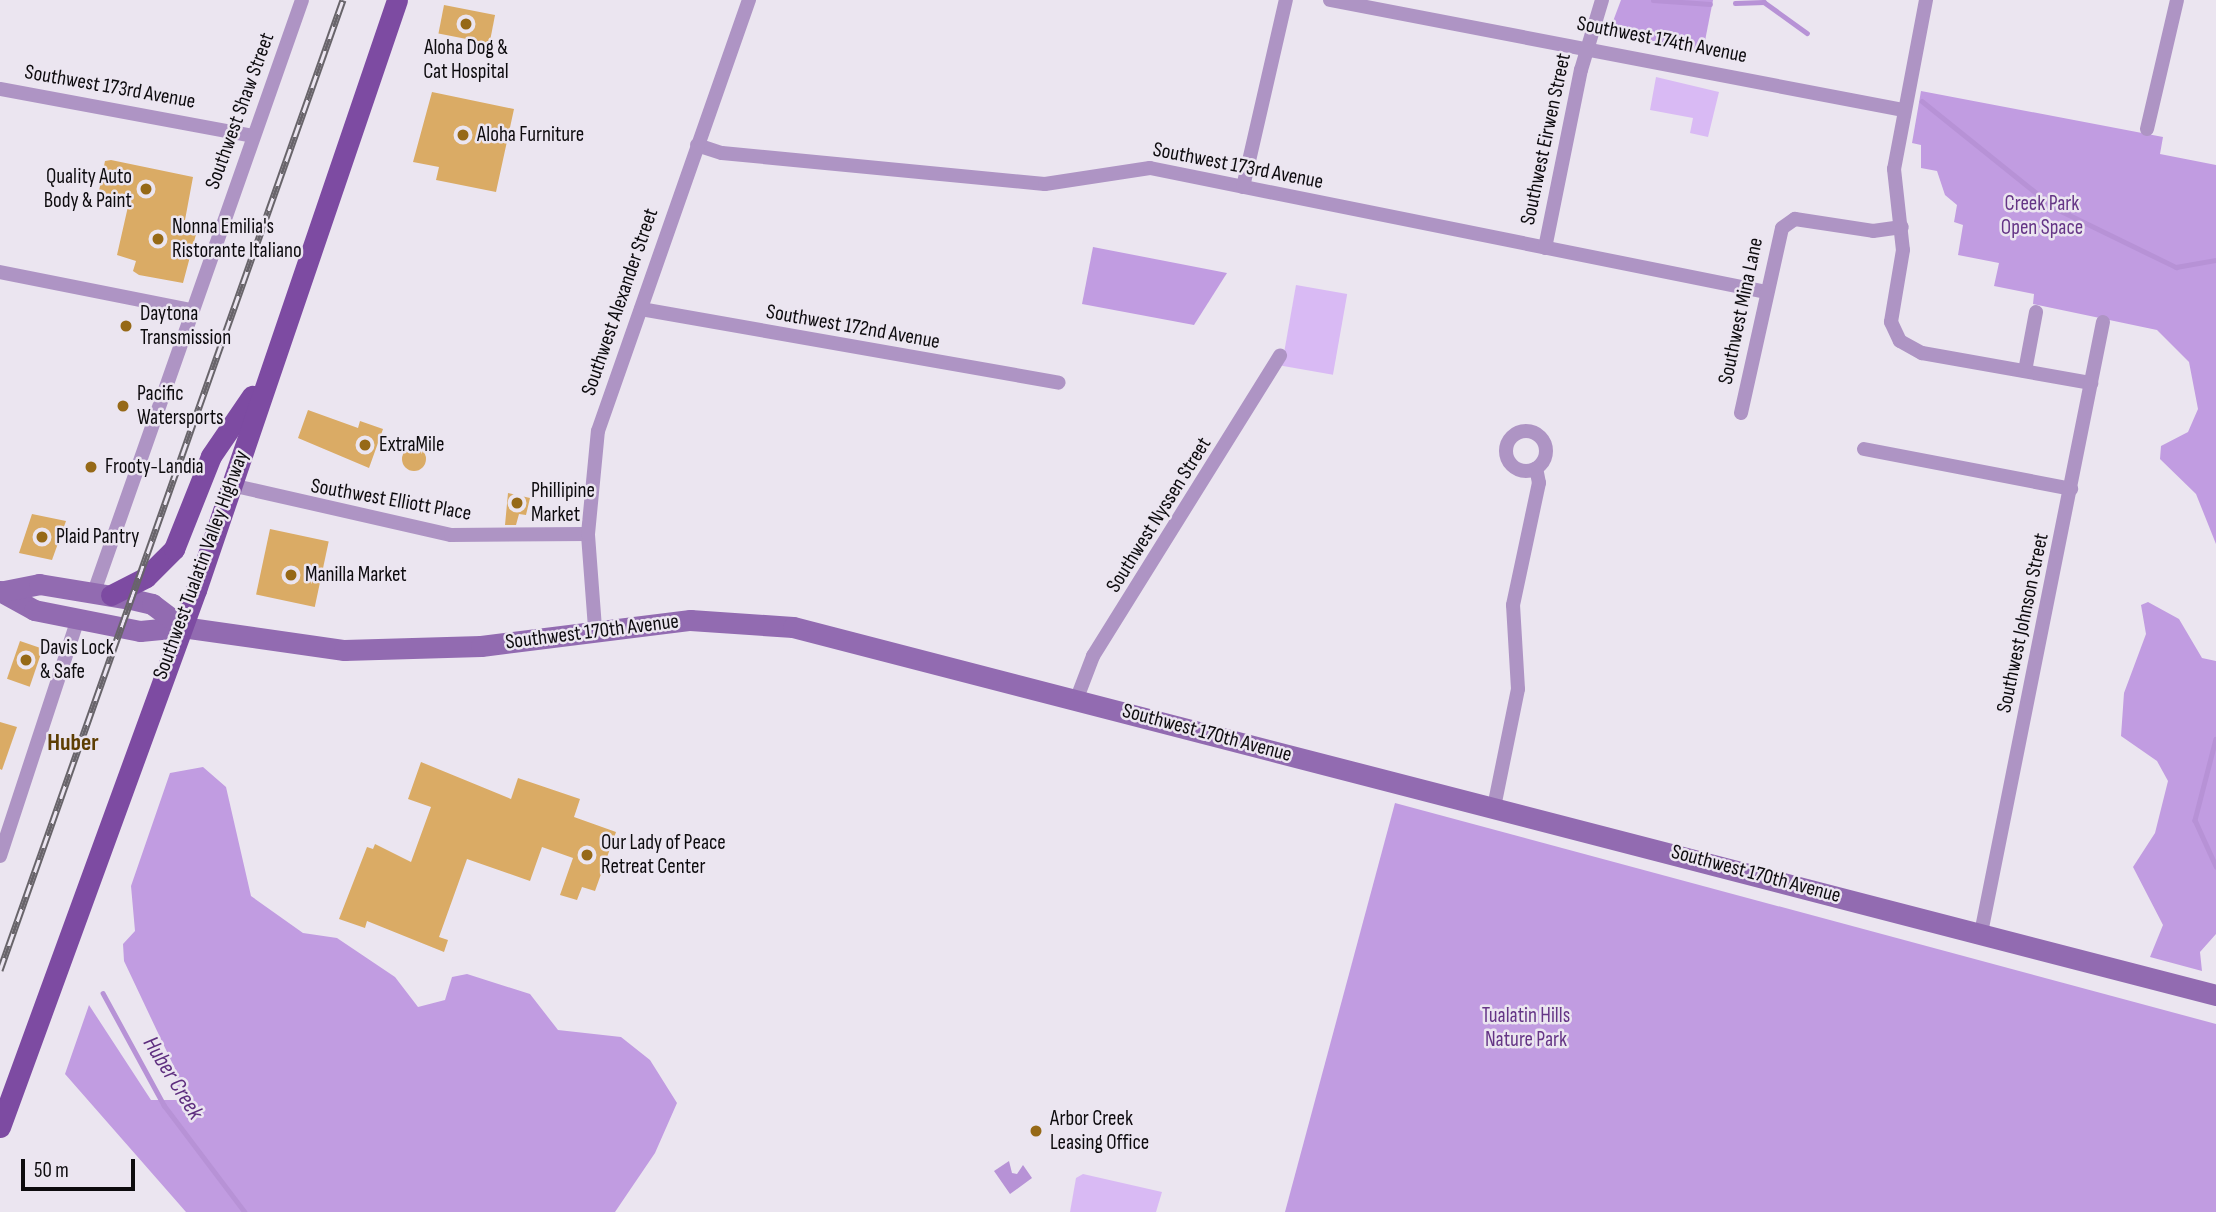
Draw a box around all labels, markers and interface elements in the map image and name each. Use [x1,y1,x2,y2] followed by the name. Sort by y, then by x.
[1575,11,1749,69] street label: Southwest 174th Avenue
[458,16,474,32] marker: Aloha Dog & Cat Hospital
[200,29,280,193] street label: Southwest Shaw Street
[423,35,509,85] place label: Aloha Dog & Cat Hospital
[1515,51,1577,227] street label: Southwest Eirwen Street
[23,60,197,114] street label: Southwest 173rd Avenue
[477,122,584,148] place label: Aloha Furniture
[455,127,471,143] marker: Aloha Furniture
[1151,137,1325,195] street label: Southwest 173rd Avenue
[44,164,132,214] place label: Quality Auto Body & Paint
[138,181,154,197] marker: Quality Auto Body & Paint
[2001,191,2083,241] park label: Creek Park Open Space
[576,205,664,399] street label: Southwest Alexander Street
[172,214,302,264] place label: Nonna Emilia's Ristorante Italiano
[150,231,166,247] marker: Nonna Emilia's Ristorante Italiano
[1713,235,1769,387] street label: Southwest Mina Lane
[764,299,942,355] street label: Southwest 172nd Avenue
[140,301,231,351] place label: Daytona Transmission
[118,318,134,334] marker: Daytona Transmission
[137,381,224,431] place label: Pacific Watersports
[115,398,131,414] marker: Pacific Watersports
[379,432,444,458] place label: ExtraMile
[1101,433,1217,597] street label: Southwest Nyssen Street
[357,437,373,453] marker: ExtraMile
[148,447,254,683] street label: Southwest Tualatin Valley Highway
[105,454,204,480] place label: Frooty-Landia
[83,459,99,475] marker: Frooty-Landia
[309,473,473,527] street label: Southwest Elliott Place
[531,478,595,528] place label: Phillipine Market
[509,495,525,511] marker: Phillipine Market
[56,524,139,550] place label: Plaid Pantry
[34,529,50,545] marker: Plaid Pantry
[1992,531,2054,715] street label: Southwest Johnson Street
[305,562,407,588] place label: Manilla Market
[283,567,299,583] marker: Manilla Market
[504,609,680,655] street label: Southwest 170th Avenue
[40,635,114,685] place label: Davis Lock & Safe
[18,652,34,668] marker: Davis Lock & Safe
[1120,698,1294,768] street label: Southwest 170th Avenue
[47,729,99,757] district label: Huber
[601,830,726,880] place label: Our Lady of Peace Retreat Center
[1669,839,1843,909] street label: Southwest 170th Avenue
[579,847,595,863] marker: Our Lady of Peace Retreat Center
[1482,1003,1570,1053] park label: Tualatin Hills Nature Park
[137,1031,209,1125] water label: Huber Creek
[1050,1106,1149,1156] place label: Arbor Creek Leasing Office
[1028,1123,1044,1139] marker: Arbor Creek Leasing Office
[24,1146,138,1190] scale bar
[34,1158,69,1183] text: 50 m

